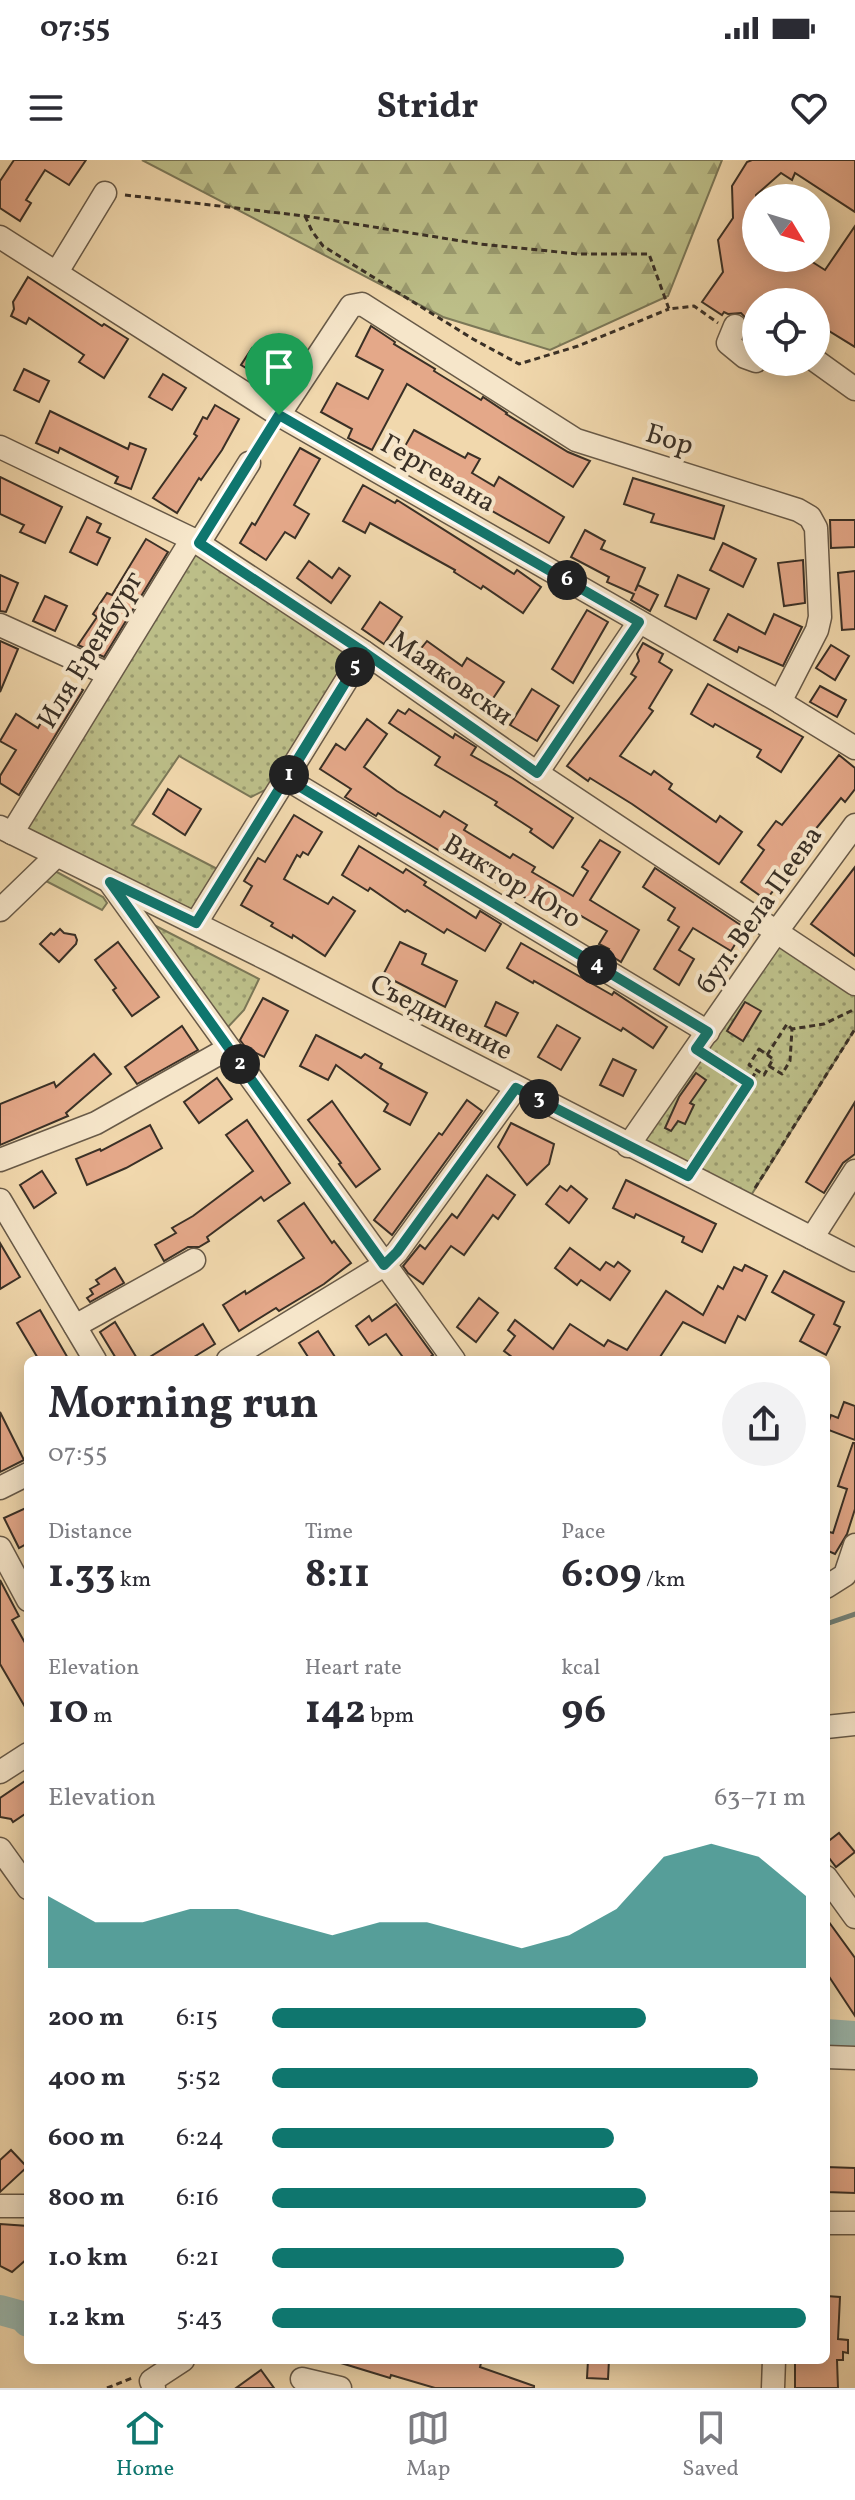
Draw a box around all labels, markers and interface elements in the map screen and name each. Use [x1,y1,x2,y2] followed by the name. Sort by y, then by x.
[40,7,110,49] text: 07:55
[377,83,478,133] text: Stridr
[24,86,68,130] icon: menu
[787,86,831,130] icon: heart
[742,184,830,272] north arrow
[742,184,830,376] map controls
[742,288,830,376] button: locate
[245,333,313,415] pin
[257,345,301,389] icon: arrive
[641,415,698,466] street label: Бор
[373,425,503,523] street label: Гергевана
[547,560,587,600] pin: 6
[29,564,154,736] street label: Иля Еренбург
[561,564,573,595] text: 6
[381,622,520,736] street label: Маяковски
[335,647,375,687] pin: 5
[350,651,360,682] text: 5
[269,755,309,795] pin: 1
[285,759,293,790] text: 1
[687,818,833,1002] street label: бул. Вела Пеева
[435,825,588,939] street label: Виктор Юго
[577,945,617,985] pin: 4
[590,949,604,980] text: 4
[363,966,519,1071] street label: Съединение
[220,1044,260,1084] pin: 2
[234,1048,246,1079] text: 2
[519,1079,559,1119] pin: 3
[533,1083,545,1114] text: 3
[48,1375,319,1436] text: Morning run
[722,1382,806,1466] button: share
[48,1436,107,1472] text: 07:55
[48,1517,132,1548] text: Distance
[305,1517,353,1548] text: Time
[561,1517,605,1548] text: Pace
[48,1548,115,1604] text: 1.33
[305,1548,370,1604] text: 8:11
[561,1548,642,1604] text: 6:09
[115,1565,151,1596] text: km
[642,1565,685,1596] text: /km
[48,1653,139,1684] text: Elevation
[305,1653,402,1684] text: Heart rate
[561,1653,600,1684] text: kcal
[48,1684,89,1740] text: 10
[305,1684,366,1740] text: 142
[561,1684,606,1740] text: 96
[89,1701,113,1732] text: m
[366,1701,414,1732] text: bpm
[48,1780,156,1816] text: Elevation
[714,1780,806,1816] text: 63–71 m
[48,2000,124,2036] text: 200 m
[176,2000,218,2036] text: 6:15
[48,2060,126,2096] text: 400 m
[176,2060,221,2096] text: 5:52
[48,2120,125,2156] text: 600 m
[176,2120,224,2156] text: 6:24
[48,2180,125,2216] text: 800 m
[176,2180,219,2216] text: 6:16
[48,2240,128,2276] text: 1.0 km
[176,2240,219,2276] text: 6:21
[48,2300,125,2336] text: 1.2 km
[176,2300,222,2336] text: 5:43
[116,2406,174,2485] tab: Home
[406,2406,450,2485] tab: Map
[682,2406,739,2485] tab: Saved

